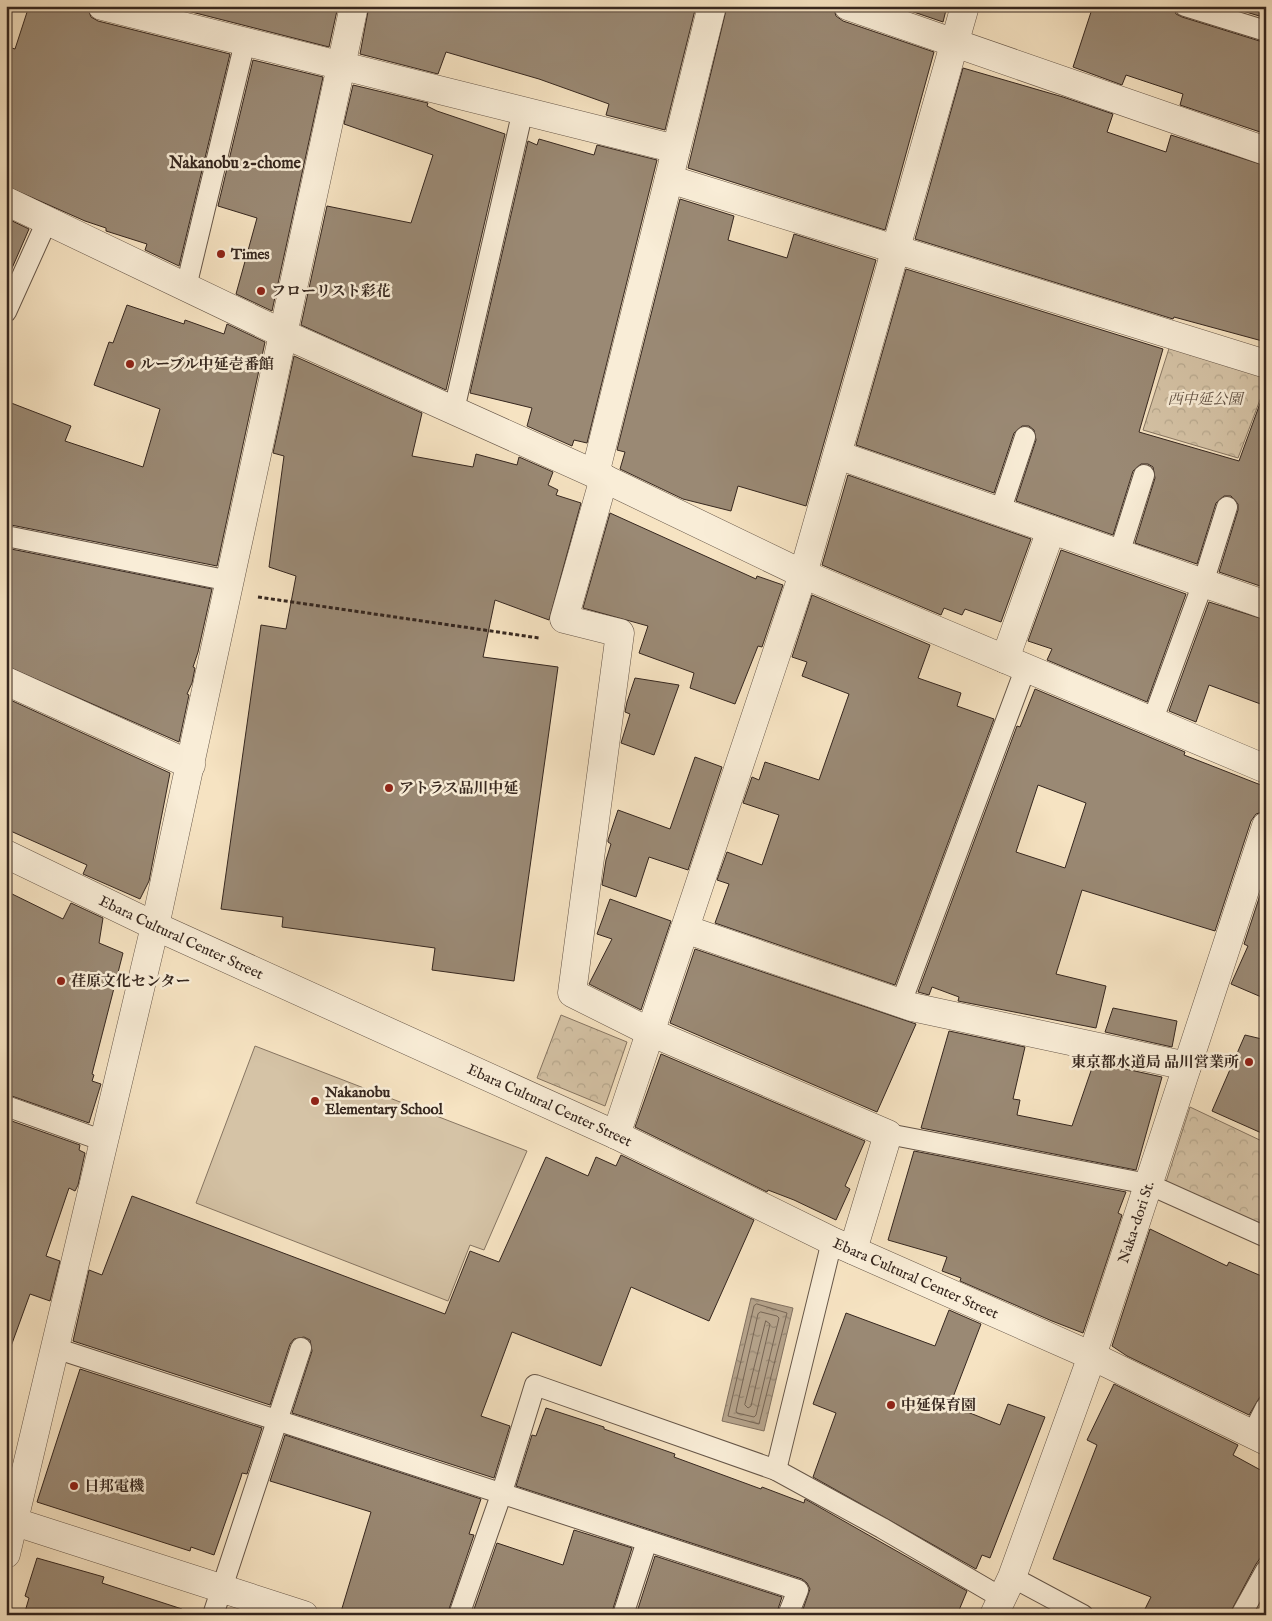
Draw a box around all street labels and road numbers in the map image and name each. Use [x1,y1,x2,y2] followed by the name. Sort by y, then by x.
[96,891,266,983] street label: Ebara Cultural Center Street
[464,1059,635,1151] street label: Ebara Cultural Center Street
[1114,1179,1158,1266] street label: Naka-dori St.
[830,1233,1002,1323] street label: Ebara Cultural Center Street

